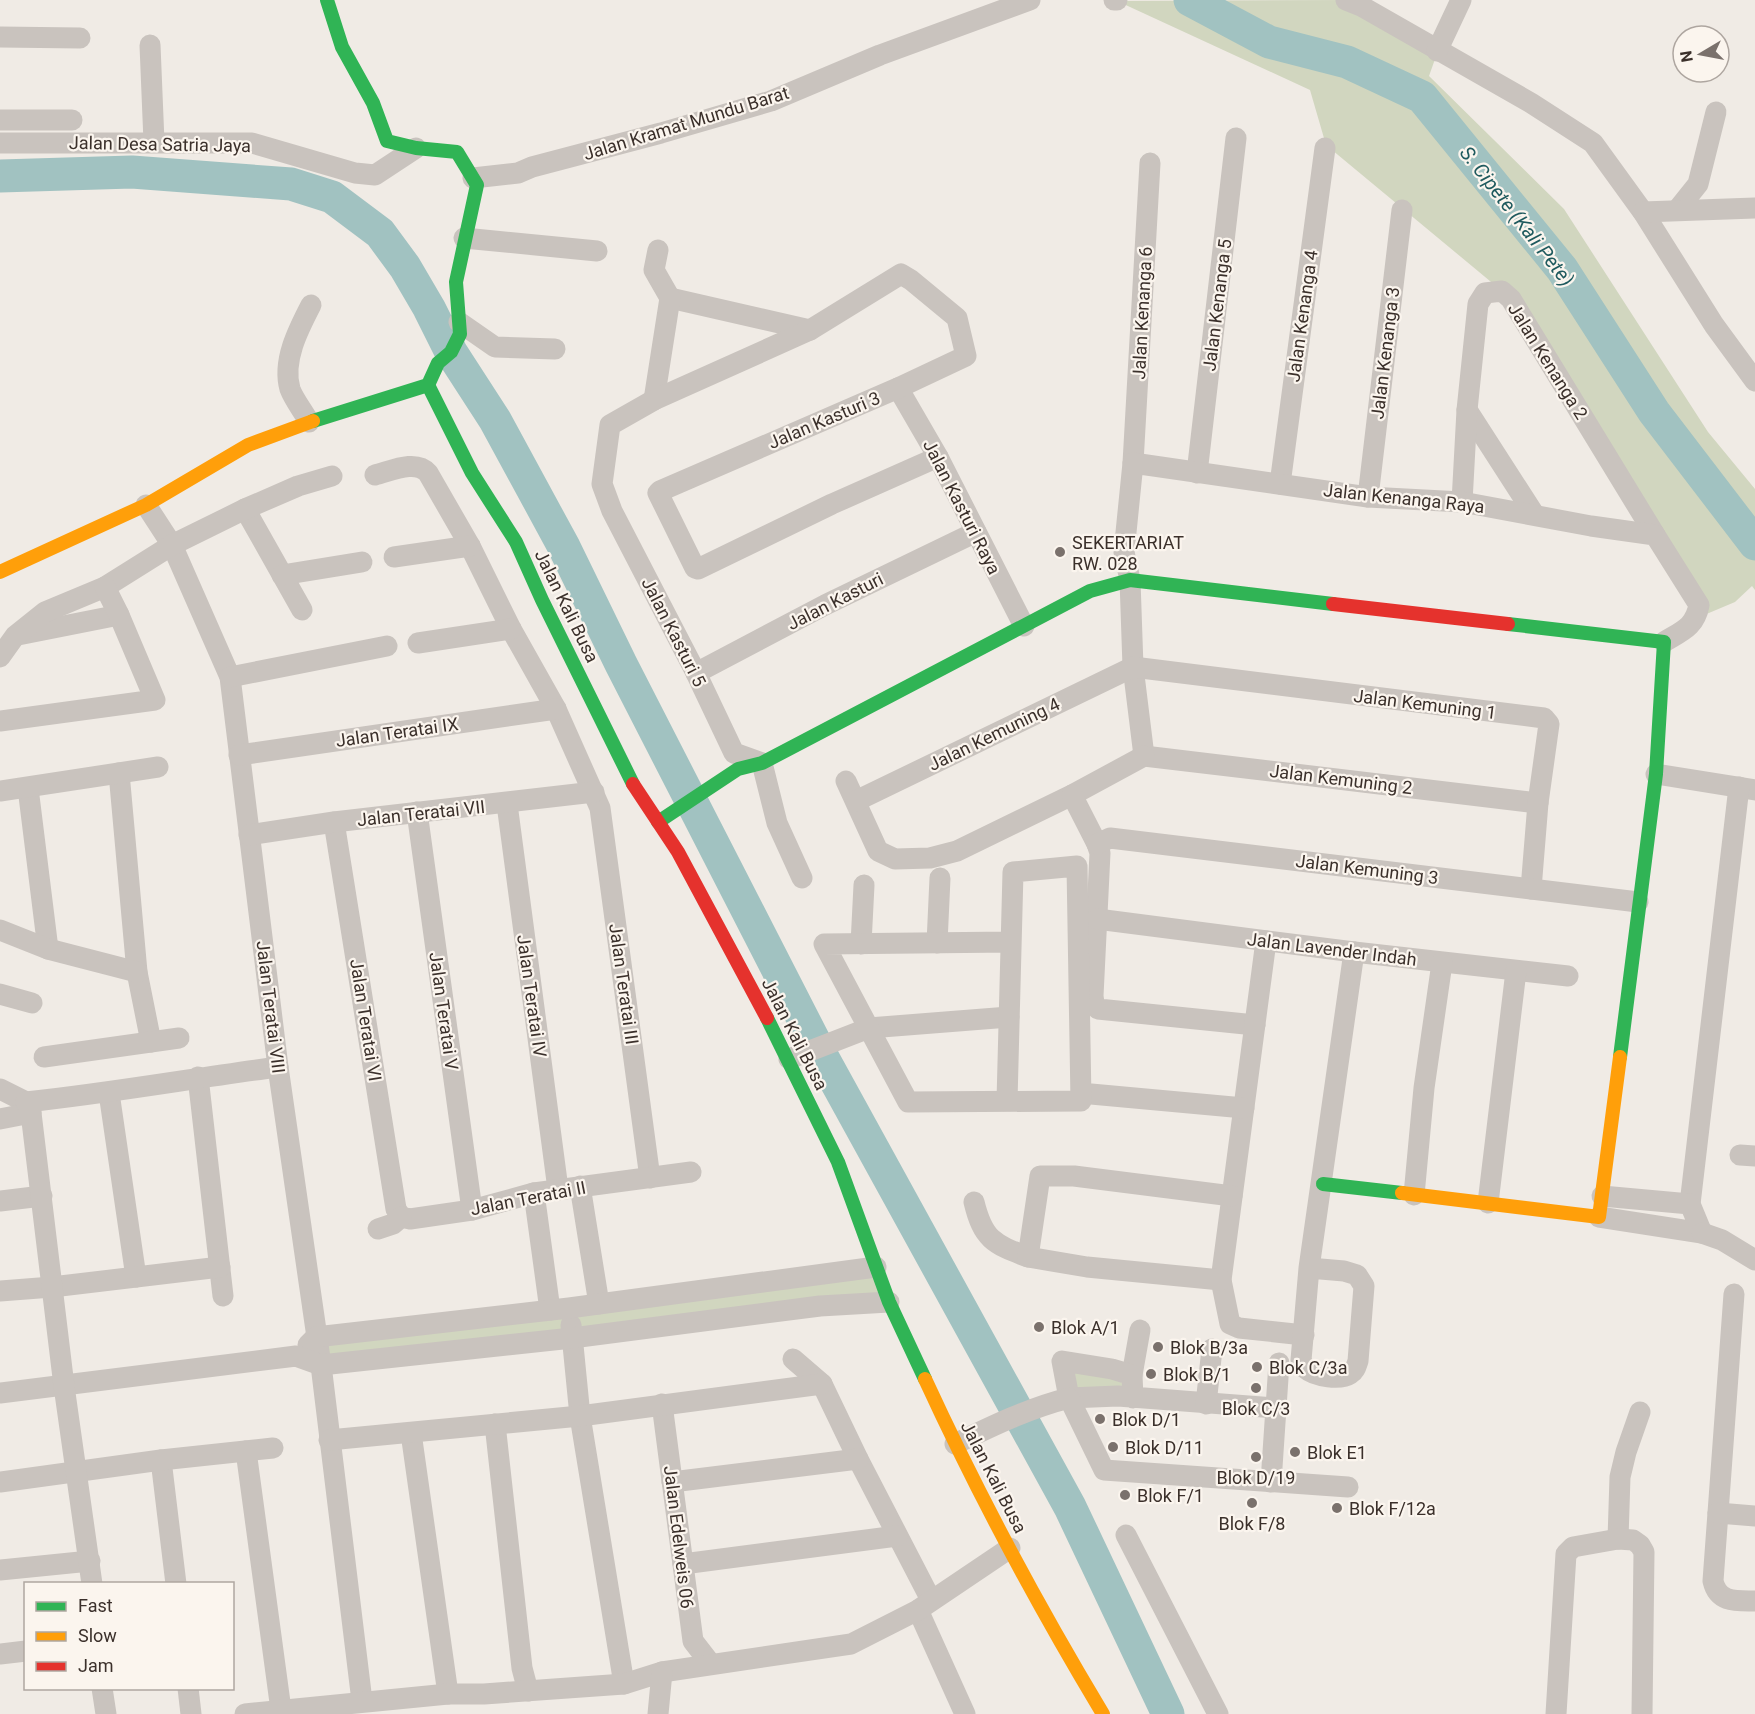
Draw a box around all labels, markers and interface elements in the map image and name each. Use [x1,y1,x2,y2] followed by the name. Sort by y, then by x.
[1671,24,1731,84] north arrow
[1676,49,1697,64] text: N
[581,82,791,164] street label: Jalan Kramat Mundu Barat
[69,132,251,156] street label: Jalan Desa Satria Jaya
[1455,141,1579,291] water label: S. Cipete (Kali Pete)
[1198,238,1236,372] street label: Jalan Kenanga 5
[1128,246,1156,380] street label: Jalan Kenanga 6
[1282,249,1322,383] street label: Jalan Kenanga 4
[1366,286,1404,420] street label: Jalan Kenanga 3
[1504,299,1592,423] street label: Jalan Kenanga 2
[765,387,883,453] street label: Jalan Kasturi 3
[919,436,1005,578] street label: Jalan Kasturi Raya
[1322,479,1486,517] street label: Jalan Kenanga Raya
[1072,532,1184,574] place label: SEKERTARIAT RW. 028
[1053,545,1067,559] marker: SEKERTARIAT RW. 028
[531,546,603,666] street label: Jalan Kali Busa
[783,568,887,634] street label: Jalan Kasturi
[638,574,710,690] street label: Jalan Kasturi 5
[1352,685,1498,723] street label: Jalan Kemuning 1
[925,693,1063,775] street label: Jalan Kemuning 4
[334,713,460,751] street label: Jalan Teratai IX
[1268,760,1414,798] street label: Jalan Kemuning 2
[356,796,486,830] street label: Jalan Teratai VII
[1294,850,1440,888] street label: Jalan Kemuning 3
[605,922,643,1046] street label: Jalan Teratai III
[1246,928,1418,970] street label: Jalan Lavender Indah
[513,933,551,1059] street label: Jalan Teratai IV
[252,939,290,1075] street label: Jalan Teratai VIII
[425,951,463,1072] street label: Jalan Teratai V
[346,957,386,1083] street label: Jalan Teratai VI
[758,975,832,1093] street label: Jalan Kali Busa
[468,1177,588,1219] street label: Jalan Teratai II
[1051,1317,1120,1338] place label: Blok A/1
[1032,1320,1046,1334] marker: Blok A/1
[1170,1337,1248,1358] place label: Blok B/3a
[1151,1340,1165,1354] marker: Blok B/3a
[1269,1357,1348,1378] place label: Blok C/3a
[1250,1360,1264,1374] marker: Blok C/3a
[1163,1364,1231,1385] place label: Blok B/1
[1144,1367,1158,1381] marker: Blok B/1
[1249,1381,1263,1395] marker: Blok C/3
[1222,1398,1290,1419] place label: Blok C/3
[1112,1409,1181,1430] place label: Blok D/1
[1093,1412,1107,1426] marker: Blok D/1
[957,1418,1031,1536] street label: Jalan Kali Busa
[1125,1437,1204,1458] place label: Blok D/11
[1106,1440,1120,1454] marker: Blok D/11
[1307,1442,1367,1463] place label: Blok E1
[1288,1445,1302,1459] marker: Blok E1
[1249,1450,1263,1464] marker: Blok D/19
[660,1464,698,1610] street label: Jalan Edelweis 06
[1217,1467,1295,1488] place label: Blok D/19
[1137,1485,1204,1506] place label: Blok F/1
[1118,1488,1132,1502] marker: Blok F/1
[1245,1496,1259,1510] marker: Blok F/8
[1349,1498,1436,1519] place label: Blok F/12a
[1330,1501,1344,1515] marker: Blok F/12a
[1219,1513,1285,1534] place label: Blok F/8
[24,1582,234,1690] legend
[78,1595,113,1616] text: Fast
[78,1625,117,1646] text: Slow
[78,1655,114,1676] text: Jam

